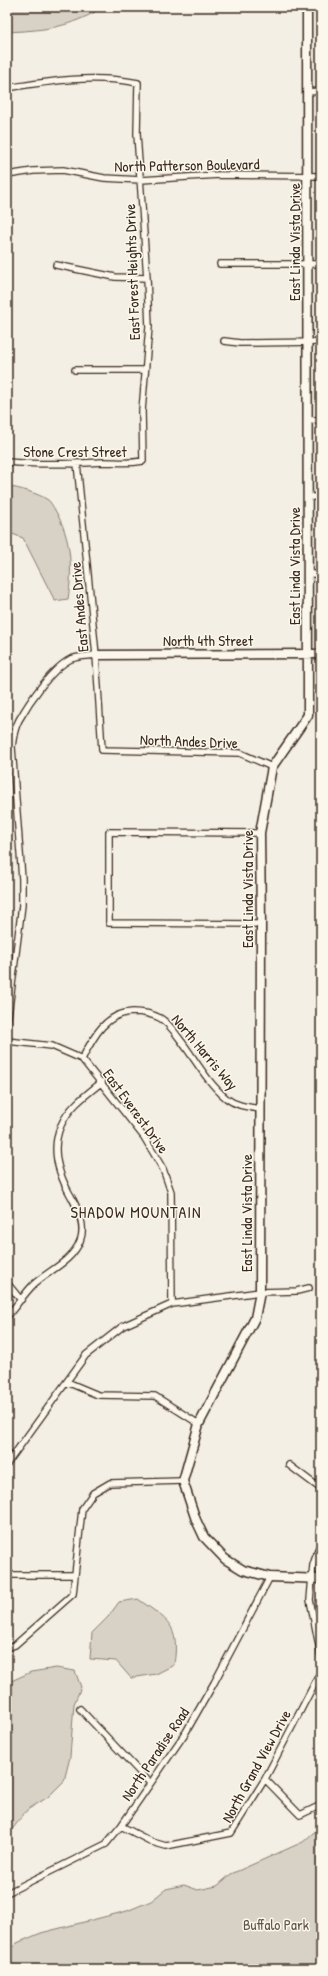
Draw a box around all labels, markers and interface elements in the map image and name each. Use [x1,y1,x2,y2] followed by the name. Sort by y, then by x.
[114,153,260,177] street label: North Patterson Boulevard
[284,183,305,301] street label: East Linda Vista Drive
[119,203,145,341] street label: East Forest Heights Drive
[23,441,128,462] street label: Stone Crest Street
[284,507,305,625] street label: East Linda Vista Drive
[65,561,93,653] street label: East Andes Drive
[163,630,254,651] street label: North 4th Street
[140,729,238,753] street label: North Andes Drive
[237,830,258,948] street label: East Linda Vista Drive
[167,1010,243,1094] street label: North Harris Way
[98,1064,174,1158] street label: East Everest Drive
[236,1154,257,1272] street label: East Linda Vista Drive
[71,1201,201,1223] district label: SHADOW MOUNTAIN
[116,1703,194,1805] street label: North Paradise Road
[216,1706,296,1826] street label: North Grand View Drive
[243,1914,309,1935] park label: Buffalo Park

